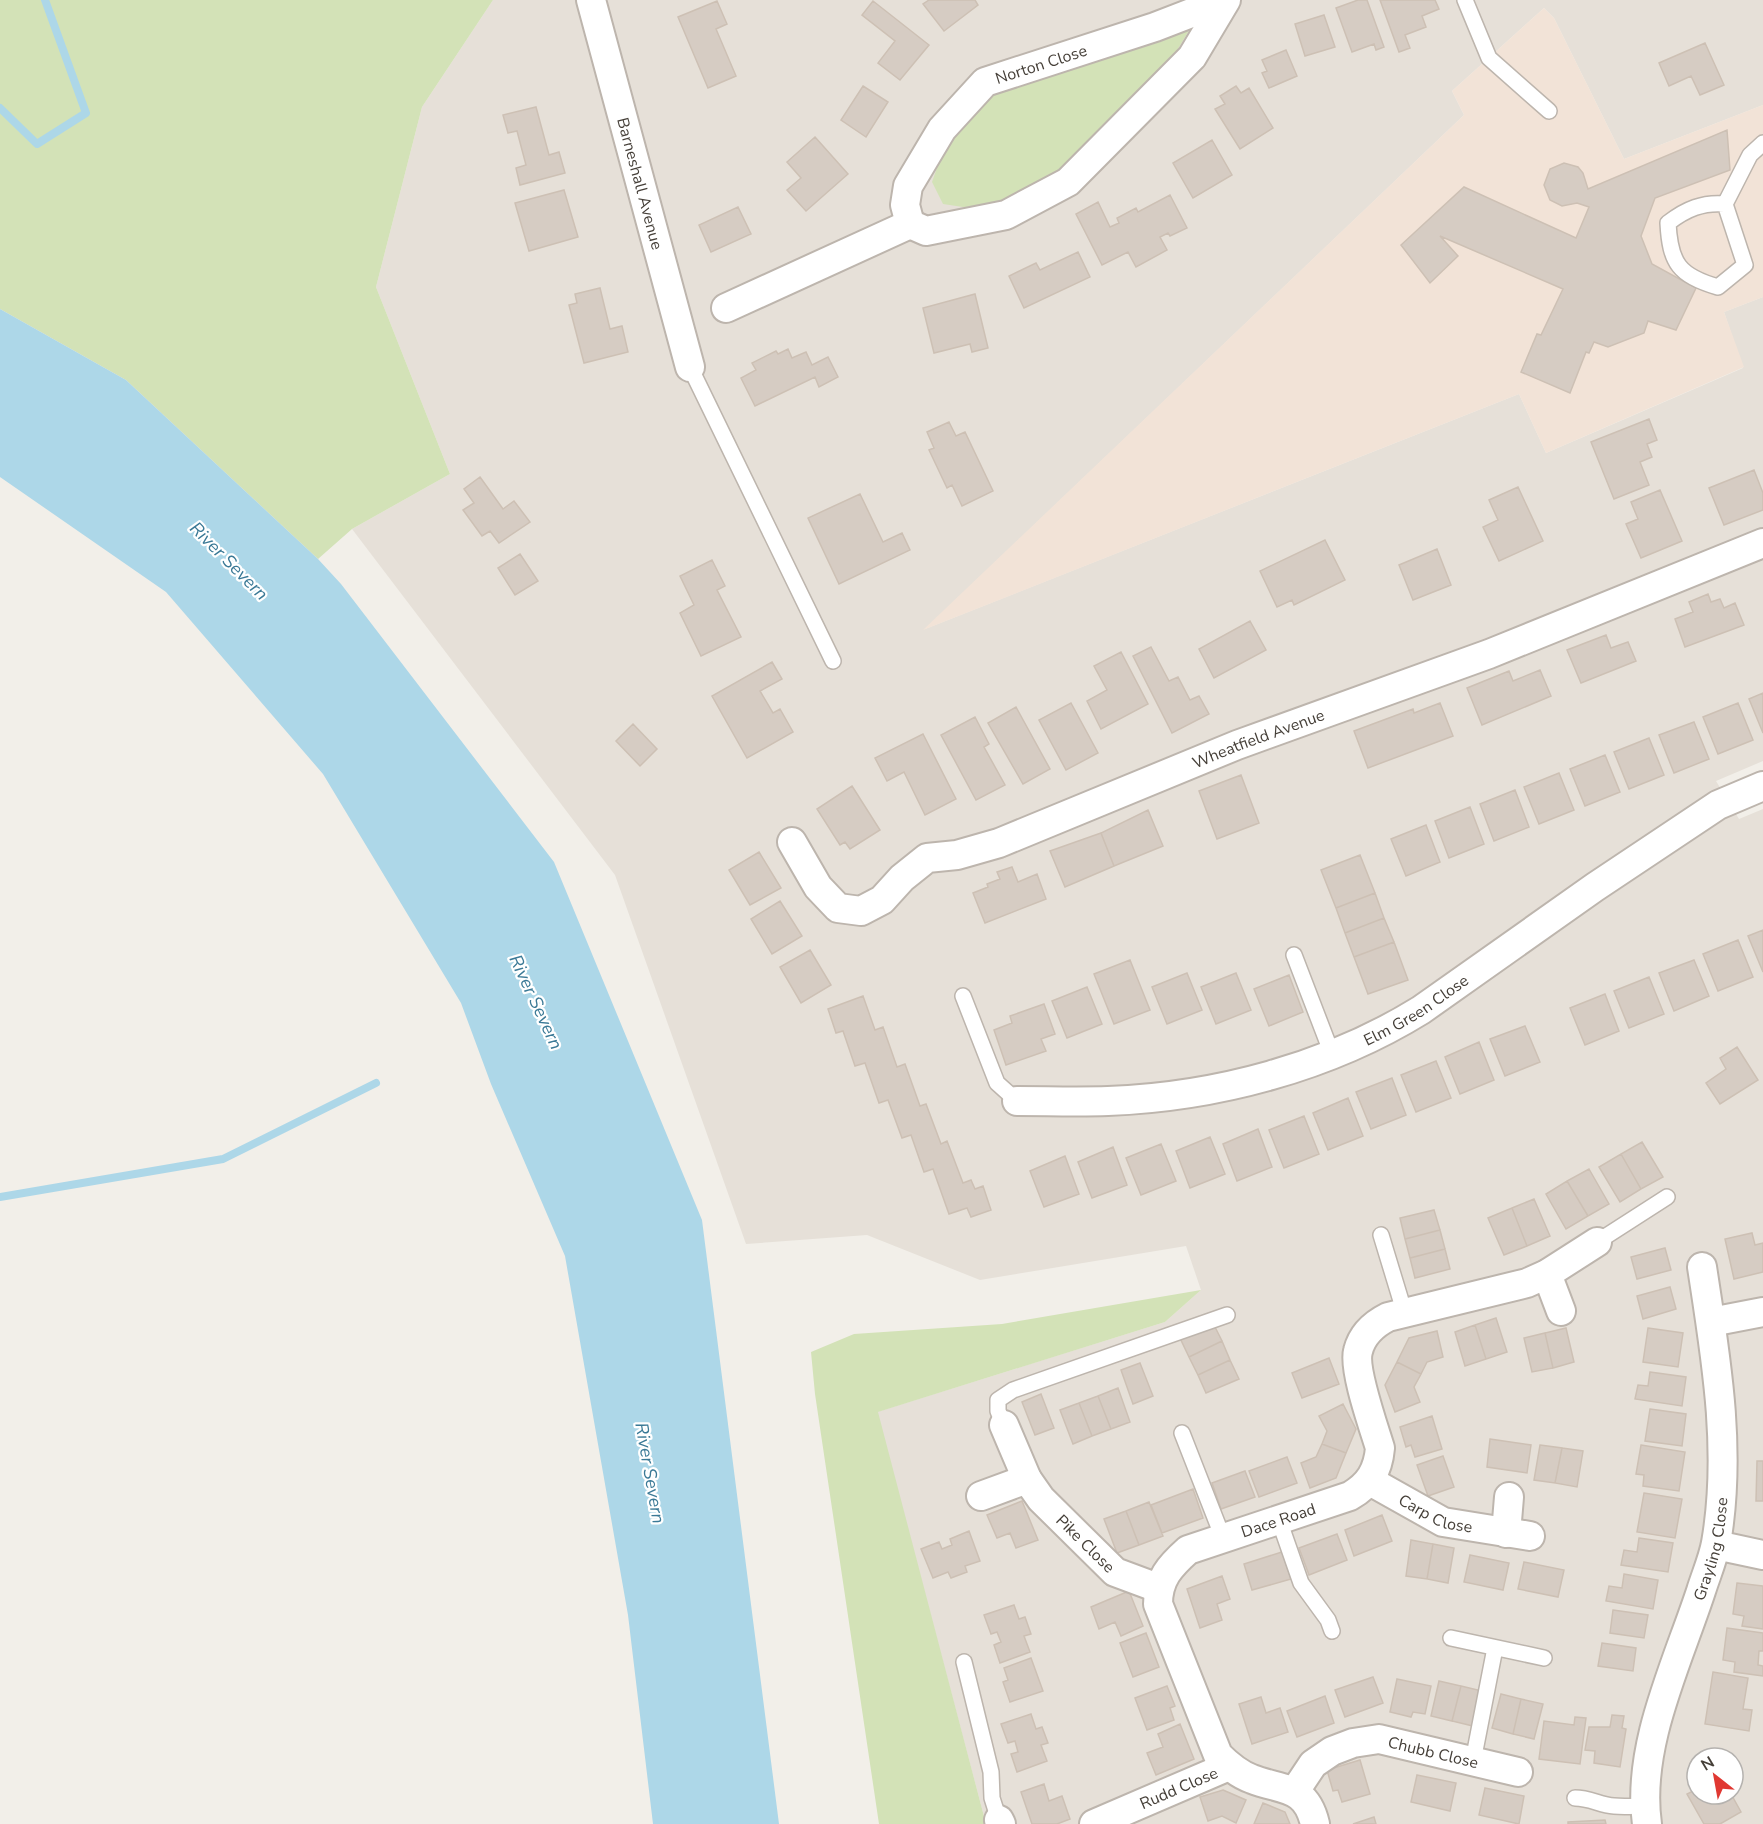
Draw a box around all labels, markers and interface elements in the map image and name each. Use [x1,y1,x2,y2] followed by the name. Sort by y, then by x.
[993,40,1090,90] street label: Norton Close
[611,115,668,252] street label: Barneshall Avenue
[184,516,274,606] water label: River Severn
[1189,704,1327,774] street label: Wheatfield Avenue
[504,951,568,1053] water label: River Severn
[1360,970,1473,1051] street label: Elm Green Close
[629,1421,671,1525] water label: River Severn
[1394,1489,1474,1539] street label: Carp Close
[1689,1497,1733,1604] street label: Grayling Close
[1238,1498,1319,1544] street label: Dace Road
[1051,1510,1119,1578] street label: Pike Close
[1386,1731,1480,1774] street label: Chubb Close
[1685,1746,1745,1806] north arrow
[1697,1751,1719,1777] text: N
[1136,1762,1221,1815] street label: Rudd Close

